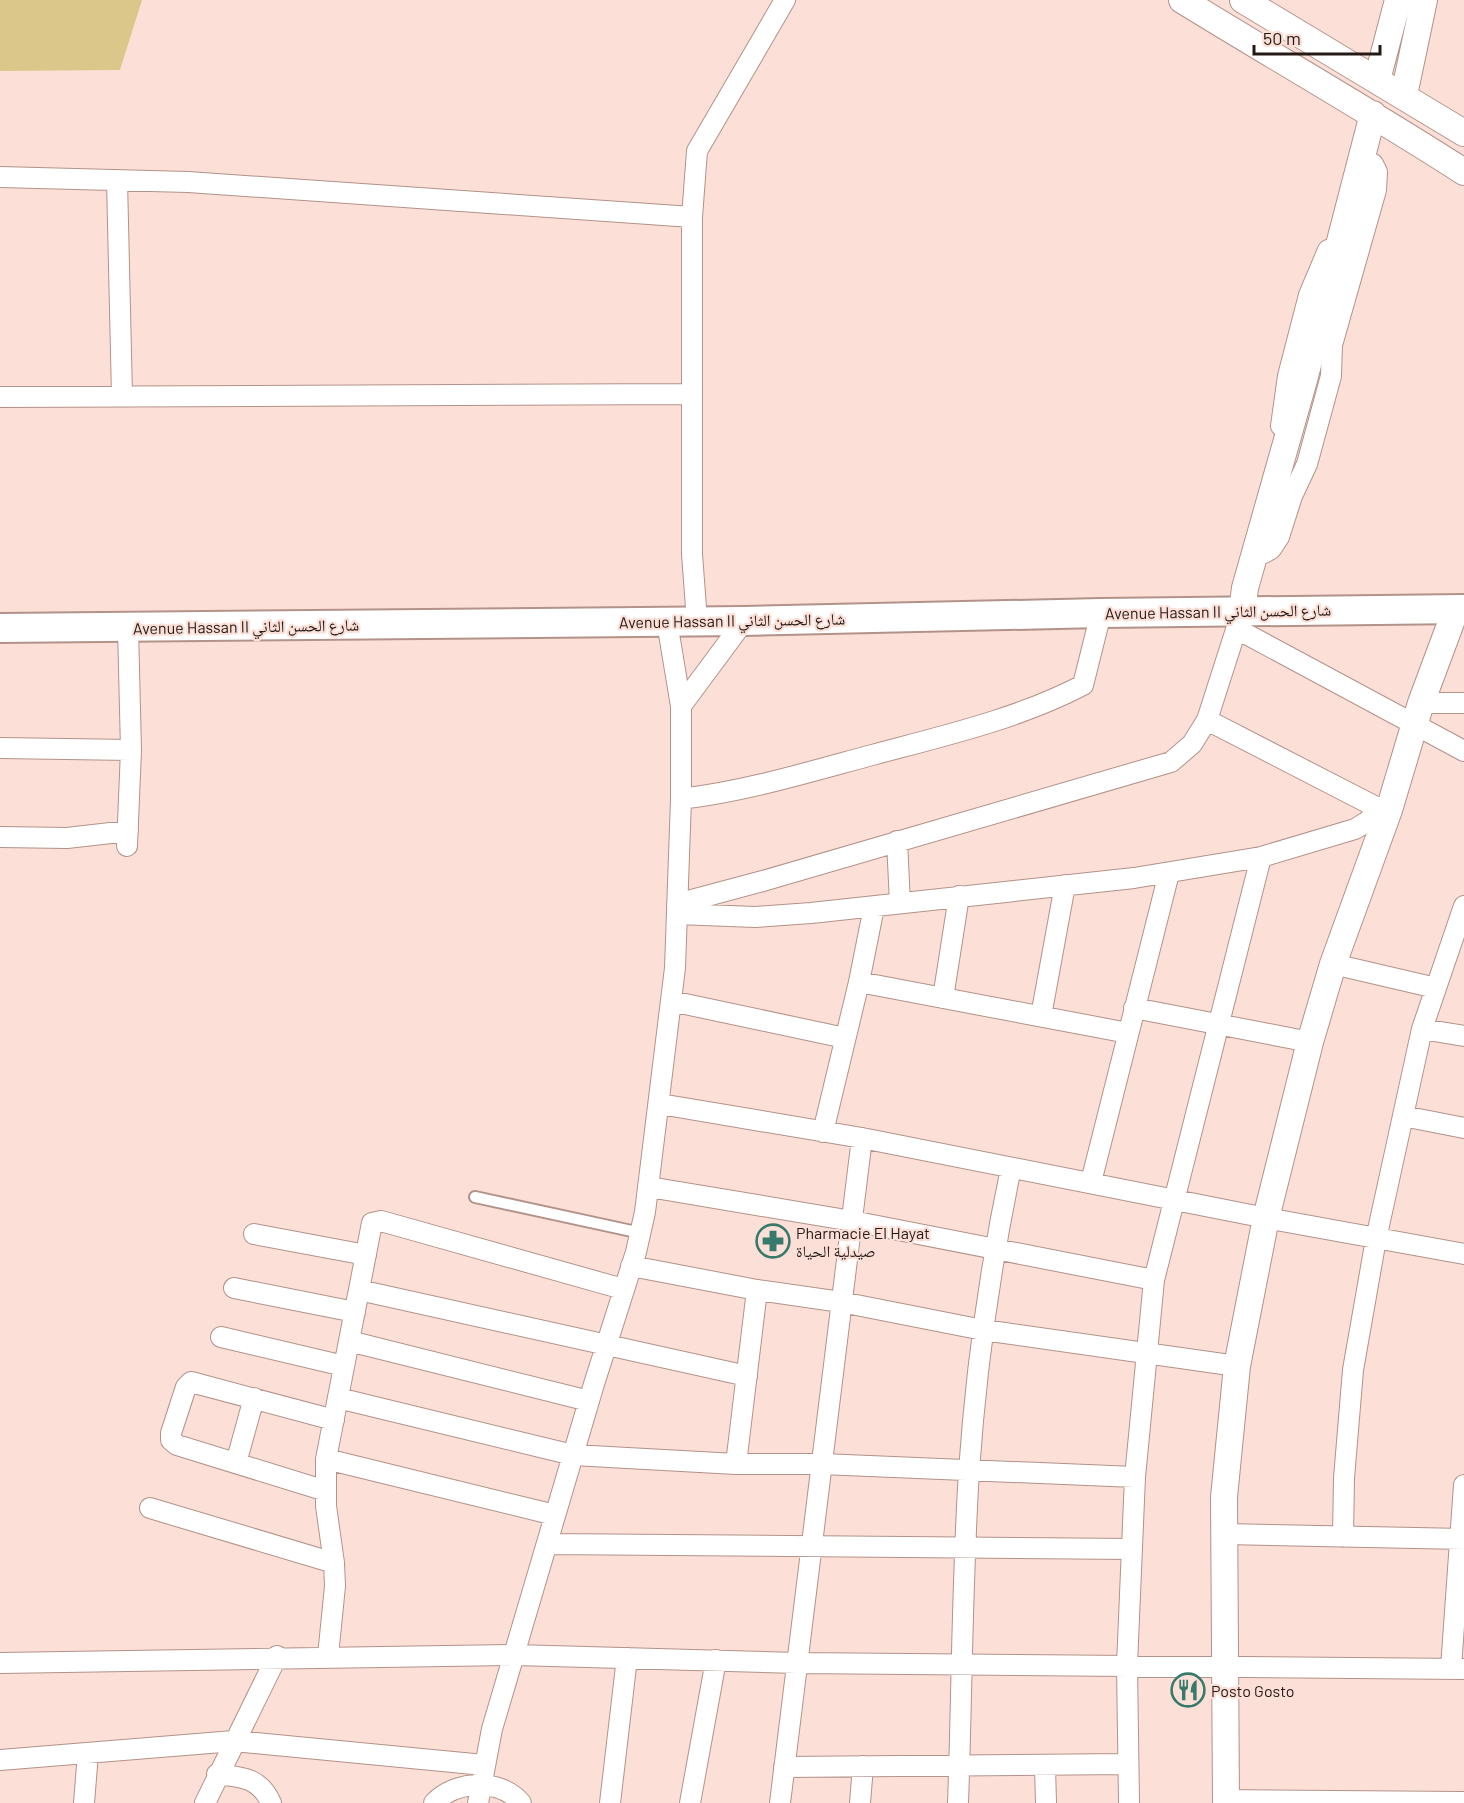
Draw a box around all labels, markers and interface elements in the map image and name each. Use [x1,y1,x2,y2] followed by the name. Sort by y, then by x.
[1254,18,1380,56] scale bar
[1263,27,1301,49] text: 50 m
[1105,600,1331,627] street label: Avenue Hassan II شارع الحسن الثاني
[619,609,845,636] street label: Avenue Hassan II شارع الحسن الثاني
[133,615,359,642] street label: Avenue Hassan II شارع الحسن الثاني
[755,1223,791,1259] pharmacy icon: Pharmacie El Hayat صيدلية الحياة
[796,1223,930,1260] place label: Pharmacie El Hayat صيدلية الحياة
[1170,1672,1206,1708] restaurant icon: Posto Gosto
[1211,1681,1295,1700] place label: Posto Gosto

